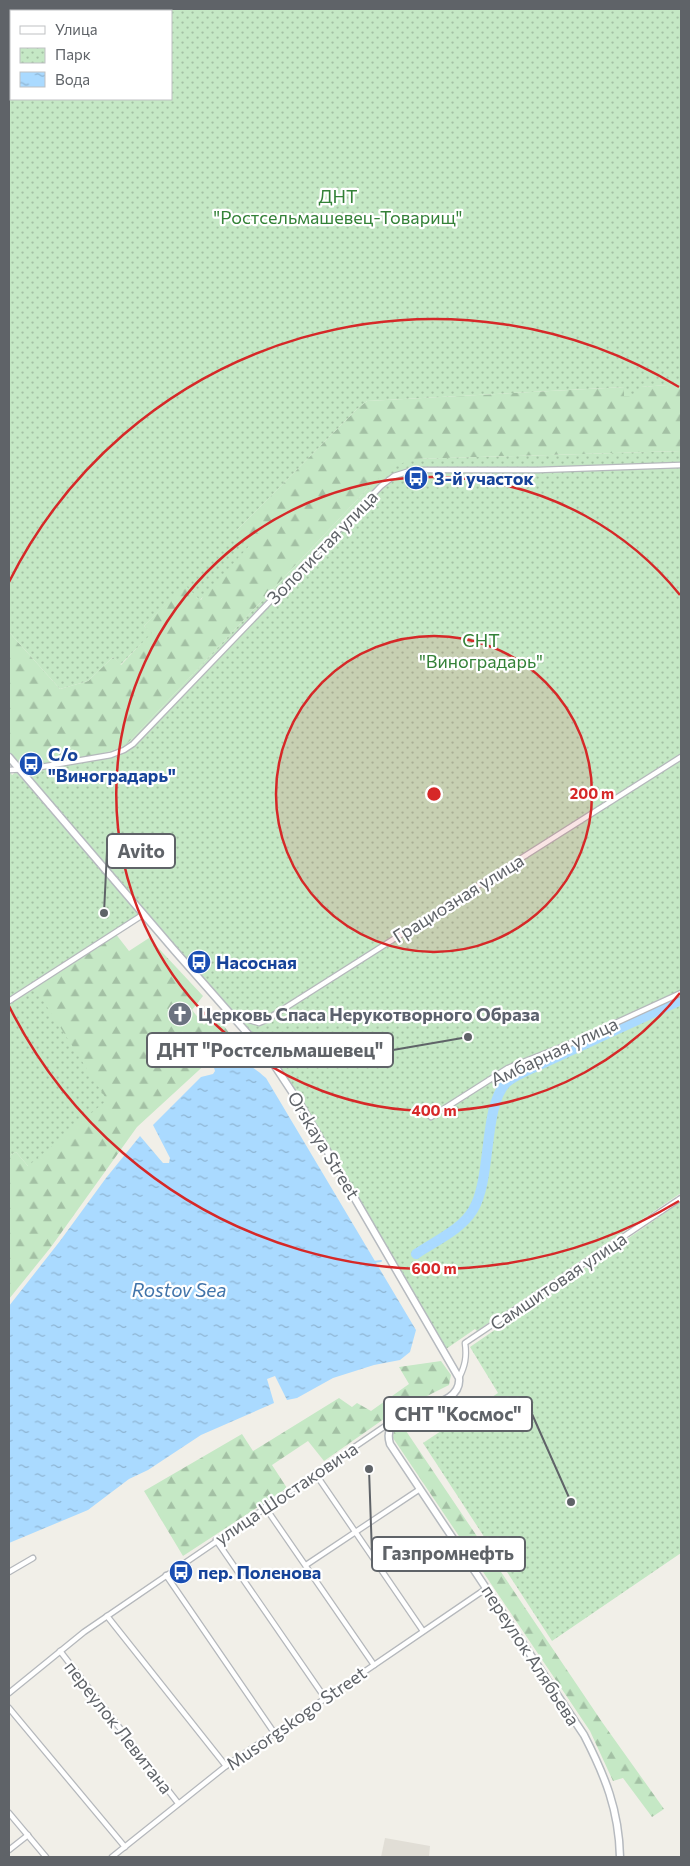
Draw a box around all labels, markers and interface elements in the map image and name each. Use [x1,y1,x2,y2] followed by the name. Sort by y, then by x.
[10,10,172,100] legend
[55,20,97,38] text: Улица
[55,45,91,63] text: Парк
[55,70,90,88] text: Вода
[214,185,462,228] park label: ДНТ "Ростсельмашевец-Товарищ"
[403,465,429,491] bus stop icon: 3-й участок
[434,467,534,489] place label: 3-й участок
[262,486,382,608] street label: Золотистая улица
[419,629,543,672] park label: СНТ "Виноградарь"
[48,743,176,786] place label: С/о "Виноградарь"
[18,751,44,777] bus stop icon: С/о "Виноградарь"
[570,784,614,802] text: 200 m
[425,785,443,803] centre of rings
[107,834,175,868] callout: Avito
[117,839,165,862] text: Avito
[388,849,528,947] street label: Грациозная улица
[186,949,212,975] bus stop icon: Насосная
[216,951,297,973] place label: Насосная
[167,1001,193,1027] church icon: Церковь Спаса Нерукотворного Образа
[198,1003,540,1025] place label: Церковь Спаса Нерукотворного Образа
[487,1012,621,1090] street label: Амбарная улица
[147,1033,393,1067] callout: ДНТ "Ростсельмашевец"
[157,1038,383,1061] text: ДНТ "Ростсельмашевец"
[283,1087,365,1203] street label: Orskaya Street
[411,1101,457,1119] text: 400 m
[486,1227,630,1335] street label: Самшитовая улица
[411,1259,457,1277] text: 600 m
[132,1278,226,1301] water label: Rostov Sea
[384,1397,532,1431] callout: СНТ "Космос"
[394,1402,522,1425] text: СНТ "Космос"
[210,1437,362,1549] street label: улица Шостаковича
[372,1537,525,1571] callout: Газпромнефть
[382,1541,514,1564] text: Газпромнефть
[168,1559,194,1585] bus stop icon: пер. Поленова
[198,1561,321,1583] place label: пер. Поленова
[477,1581,585,1729] street label: переулок Алябьева
[60,1656,178,1798] street label: переулок Левитана
[222,1661,370,1775] street label: Musorgskogo Street

